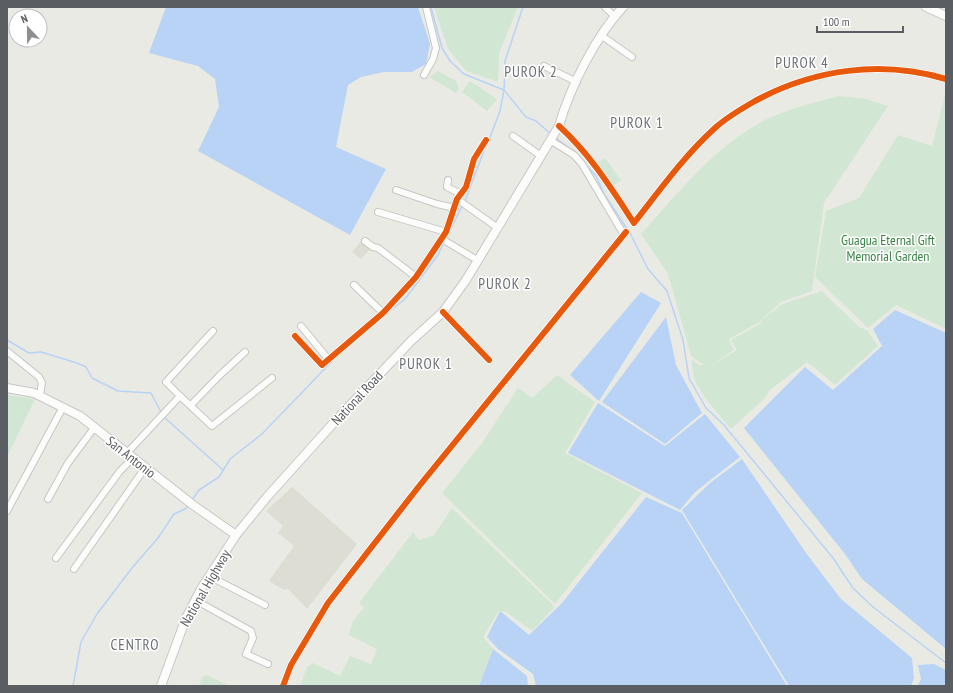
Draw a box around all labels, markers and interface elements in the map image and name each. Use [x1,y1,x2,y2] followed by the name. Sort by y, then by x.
[8,8,48,48] north arrow
[817,8,903,34] scale bar
[19,11,30,26] text: N
[823,14,850,29] text: 100 m
[775,53,829,72] district label: PUROK 4
[504,62,558,81] district label: PUROK 2
[610,113,664,132] district label: PUROK 1
[841,231,935,265] park label: Guagua Eternal Gift Memorial Garden
[478,274,532,293] district label: PUROK 2
[399,354,453,373] district label: PUROK 1
[327,367,387,429] street label: National Road
[103,432,159,482] street label: San Antonio
[176,546,235,630] street label: National Highway
[110,635,160,654] district label: CENTRO

